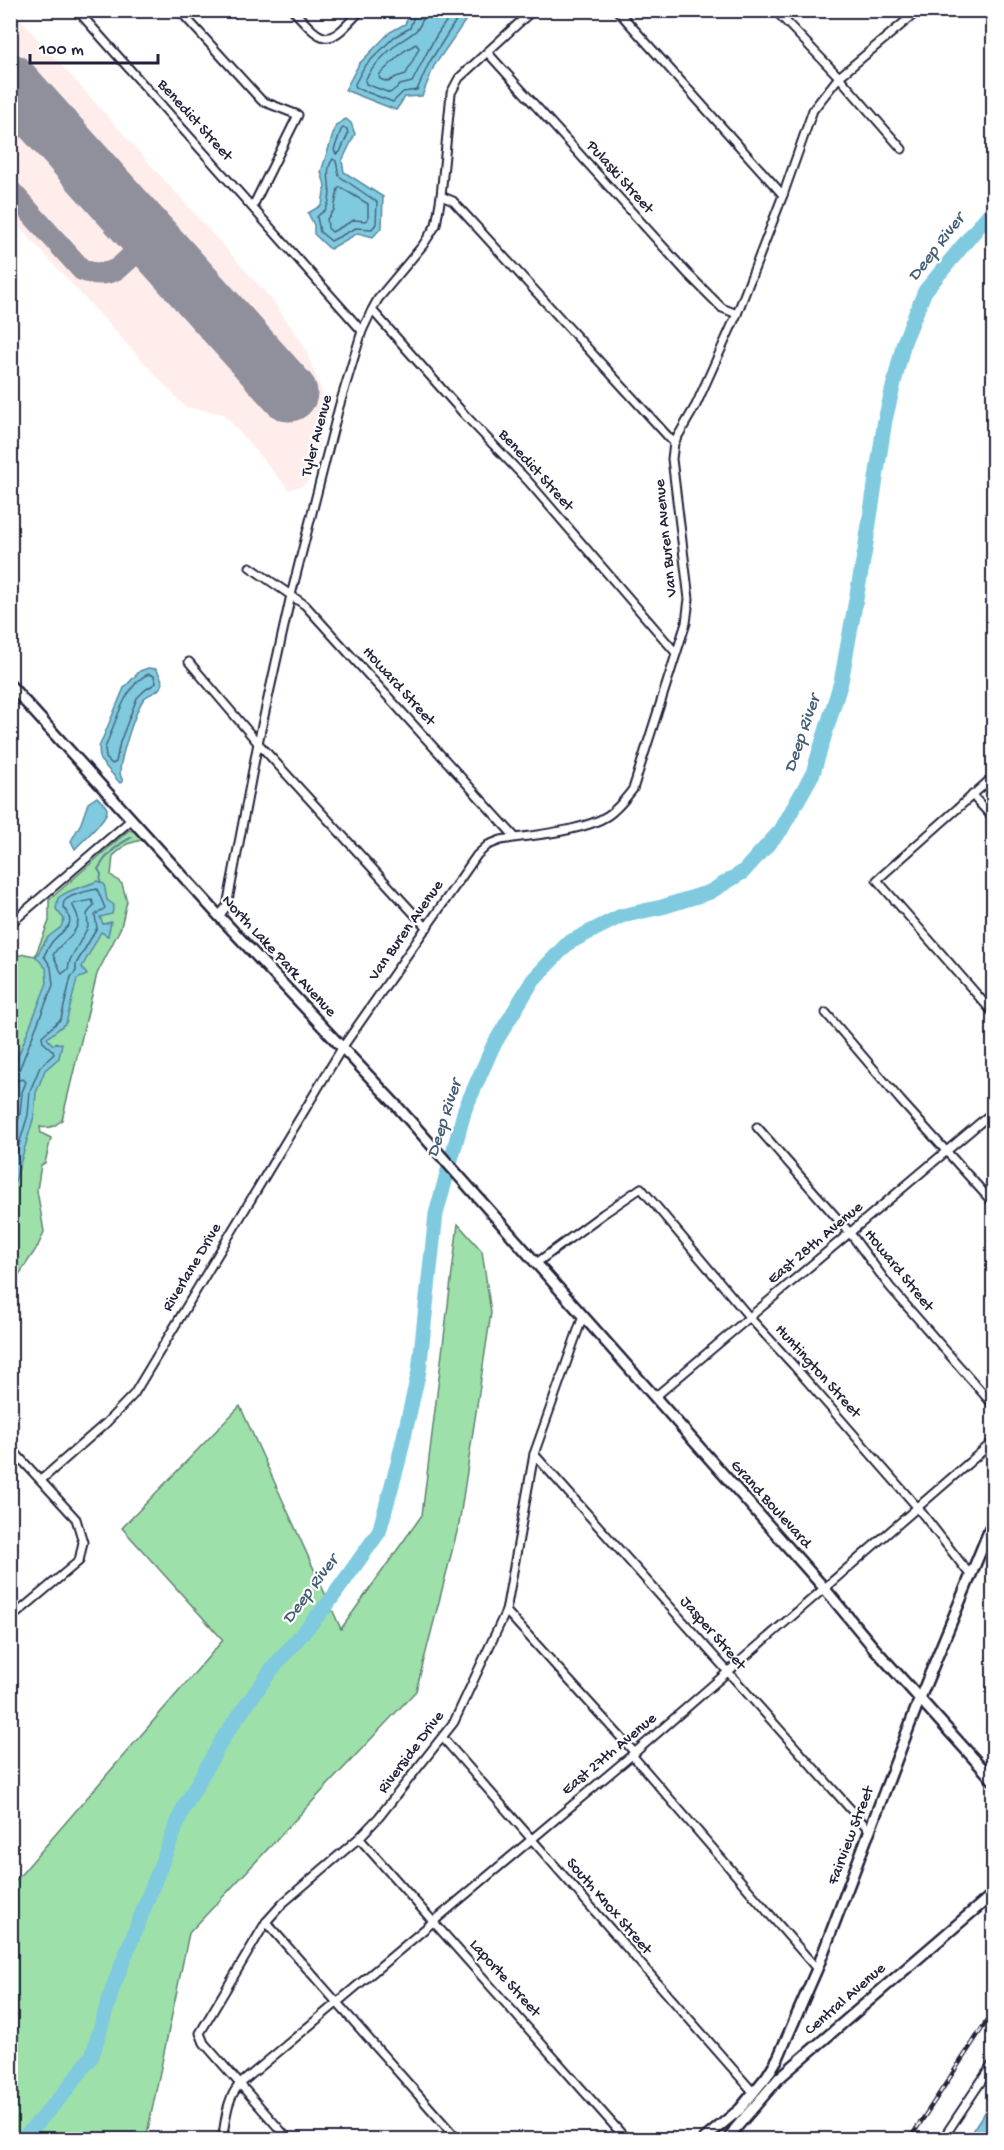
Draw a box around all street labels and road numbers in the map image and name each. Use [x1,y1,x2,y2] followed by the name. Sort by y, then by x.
[152,75,237,167] street label: Benedict Street
[581,137,658,220] street label: Pulaski Street
[298,393,338,480] street label: Tyler Avenue
[493,425,578,517] street label: Benedict Street
[651,477,683,599] street label: Van Buren Avenue
[357,643,440,732] street label: Howard Street
[365,876,449,986] street label: Van Buren Avenue
[217,892,340,1022] street label: North Lake Park Avenue
[764,1198,868,1289] street label: East 28th Avenue
[159,1220,227,1316] street label: Riverlane Drive
[859,1226,938,1317] street label: Howard Street
[770,1321,865,1424] street label: Huntington Street
[725,1457,816,1554] street label: Grand Boulevard
[675,1593,750,1676] street label: Jasper Street
[375,1707,450,1798] street label: Riverside Drive
[559,1709,662,1800] street label: East 27th Avenue
[824,1783,880,1889] street label: Fairview Street
[561,1855,656,1960] street label: South Knox Street
[464,1936,545,2023] street label: Laporte Street
[802,1959,891,2040] street label: Central Avenue

